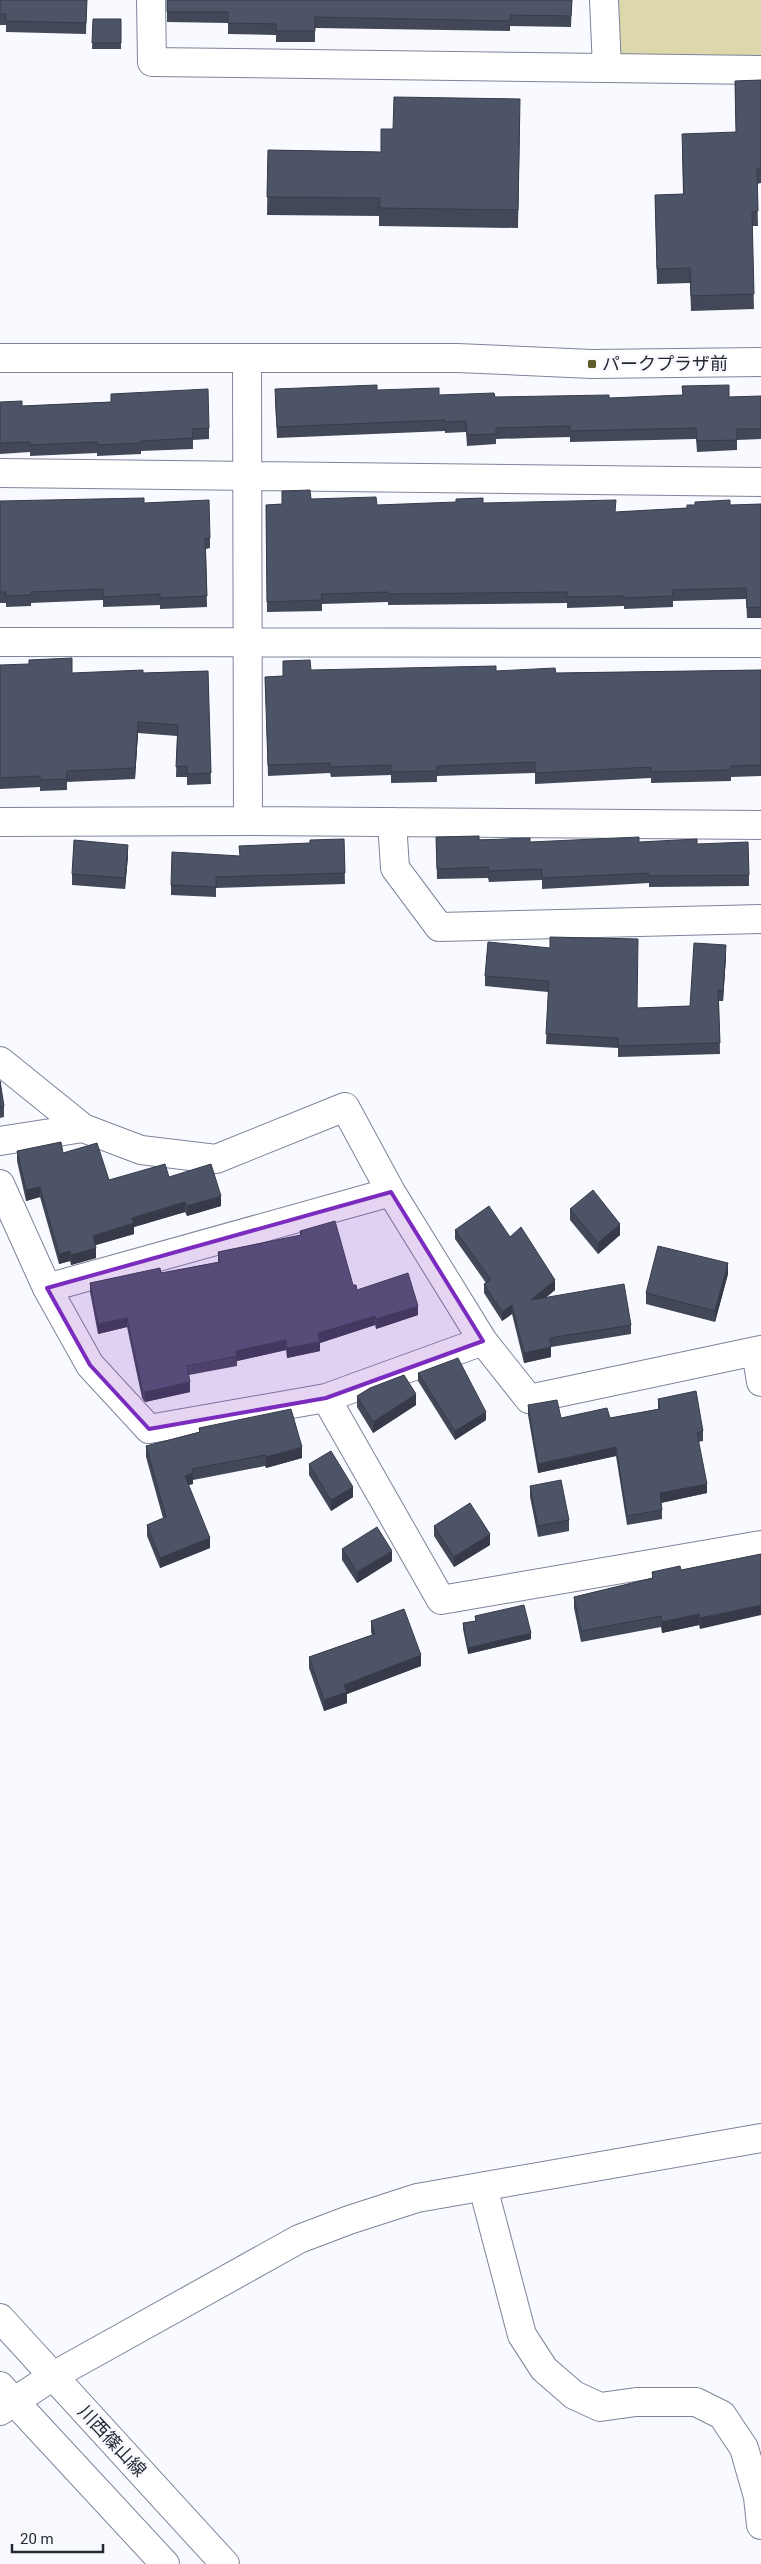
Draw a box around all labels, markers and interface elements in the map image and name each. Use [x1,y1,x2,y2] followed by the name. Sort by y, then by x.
[602,353,728,374] place label: パークプラザ前
[586,358,598,370] marker: パークプラザ前
[74,2401,151,2481] street label: 川西篠山線
[12,2522,104,2554] scale bar
[20,2530,54,2548] text: 20 m

